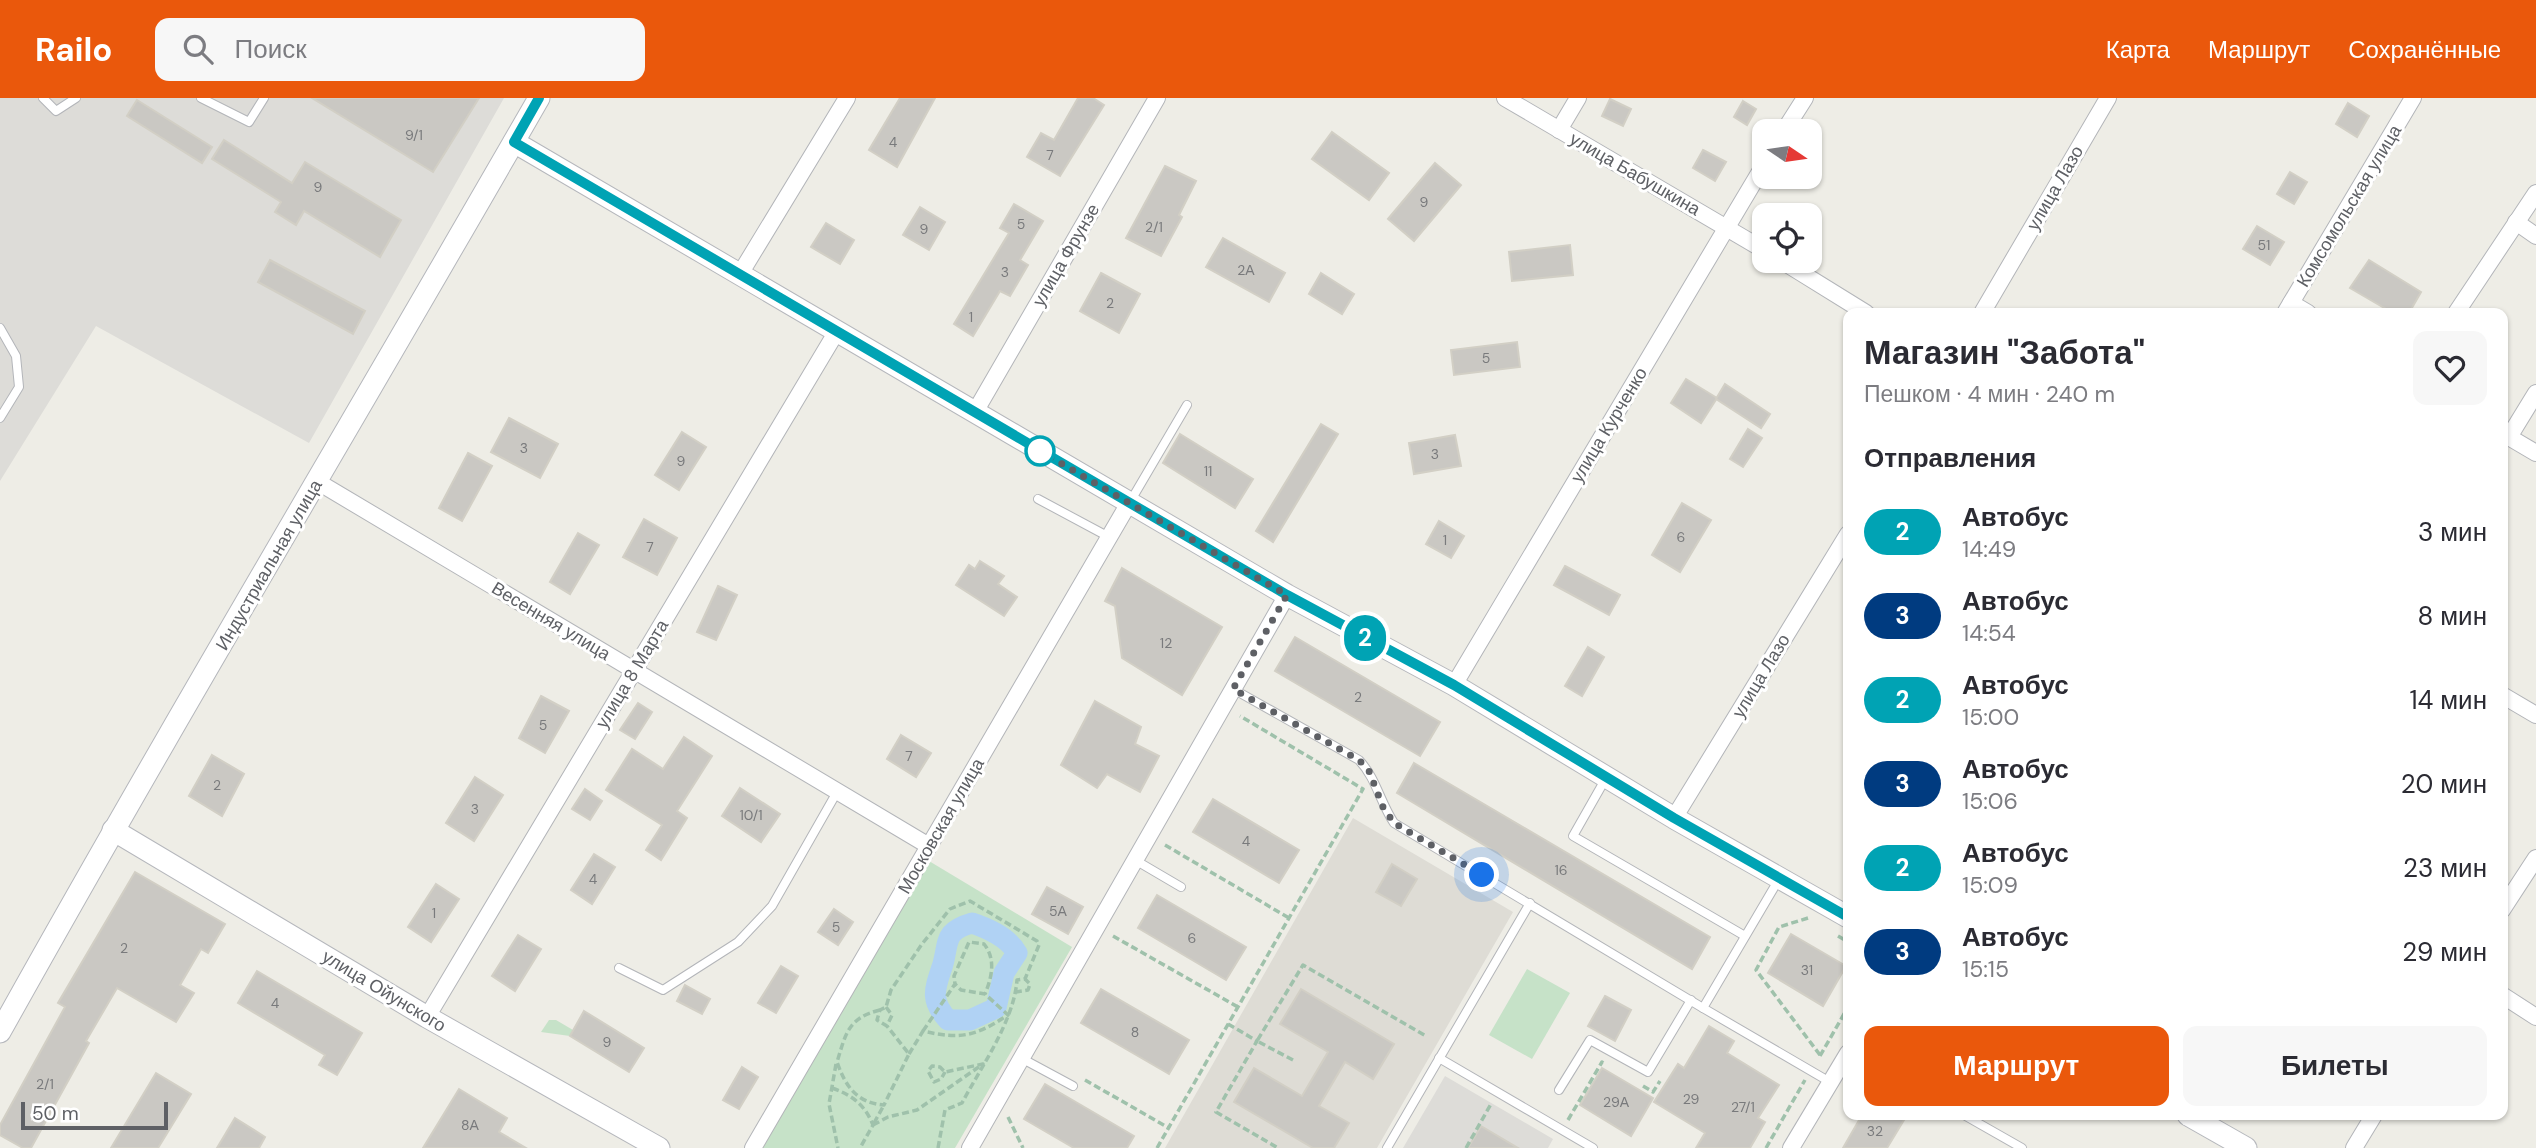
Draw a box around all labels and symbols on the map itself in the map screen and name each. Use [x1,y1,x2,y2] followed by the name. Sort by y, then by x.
[1752,119,1822,189] north arrow
[2291,120,2407,292] street label: Комсомольская улица
[405,126,423,144] house number: 9/1
[1565,127,1706,222] street label: улица Бабушкина
[889,133,898,151] house number: 4
[2021,141,2089,235] street label: улица Лазо
[1046,146,1054,164] house number: 7
[314,178,323,196] house number: 9
[1420,193,1429,211] house number: 9
[1027,199,1105,311] street label: улица Фрунзе
[1017,215,1025,233] house number: 5
[1145,218,1163,236] house number: 2/1
[920,220,929,238] house number: 9
[2258,236,2270,254] house number: 51
[1237,261,1255,279] house number: 2А
[1001,263,1009,281] house number: 3
[1106,294,1114,312] house number: 2
[969,308,973,326] house number: 1
[1482,349,1490,367] house number: 5
[1565,363,1653,487] street label: улица Курченко
[1025,436,1055,466] unlabelled marker
[520,439,528,457] house number: 3
[1431,445,1439,463] house number: 3
[677,452,686,470] house number: 9
[1204,462,1212,480] house number: 11
[210,474,328,655] street label: Индустриальная улица
[1677,528,1685,546] house number: 6
[1443,531,1447,549] house number: 1
[646,538,654,556] house number: 7
[487,576,616,666] street label: Весенняя улица
[590,614,674,733] street label: улица 8 Марта
[1342,615,1388,661] line badge: 2
[1727,630,1795,722] street label: улица Лазо
[1160,634,1172,652] house number: 12
[1354,688,1362,706] house number: 2
[539,716,547,734] house number: 5
[905,747,913,765] house number: 7
[892,753,990,898] street label: Московская улица
[213,776,221,794] house number: 2
[471,800,479,818] house number: 3
[739,806,763,824] house number: 10/1
[1242,832,1251,850] house number: 4
[1464,857,1499,892] your location
[1554,861,1568,879] house number: 16
[589,870,598,888] house number: 4
[1049,902,1068,920] house number: 5А
[432,904,436,922] house number: 1
[832,918,840,936] house number: 5
[1188,929,1196,947] house number: 6
[120,939,128,957] house number: 2
[318,945,450,1037] street label: улица Ойунского
[1801,961,1813,979] house number: 31
[271,994,280,1012] house number: 4
[1131,1023,1139,1041] house number: 8
[603,1033,612,1051] house number: 9
[36,1075,54,1093] house number: 2/1
[1683,1090,1700,1108] house number: 29
[1603,1093,1630,1111] house number: 29А
[1731,1098,1755,1116] house number: 27/1
[21,1099,168,1131] scale bar
[461,1116,480,1134] house number: 8А
[1867,1122,1883,1140] house number: 32

